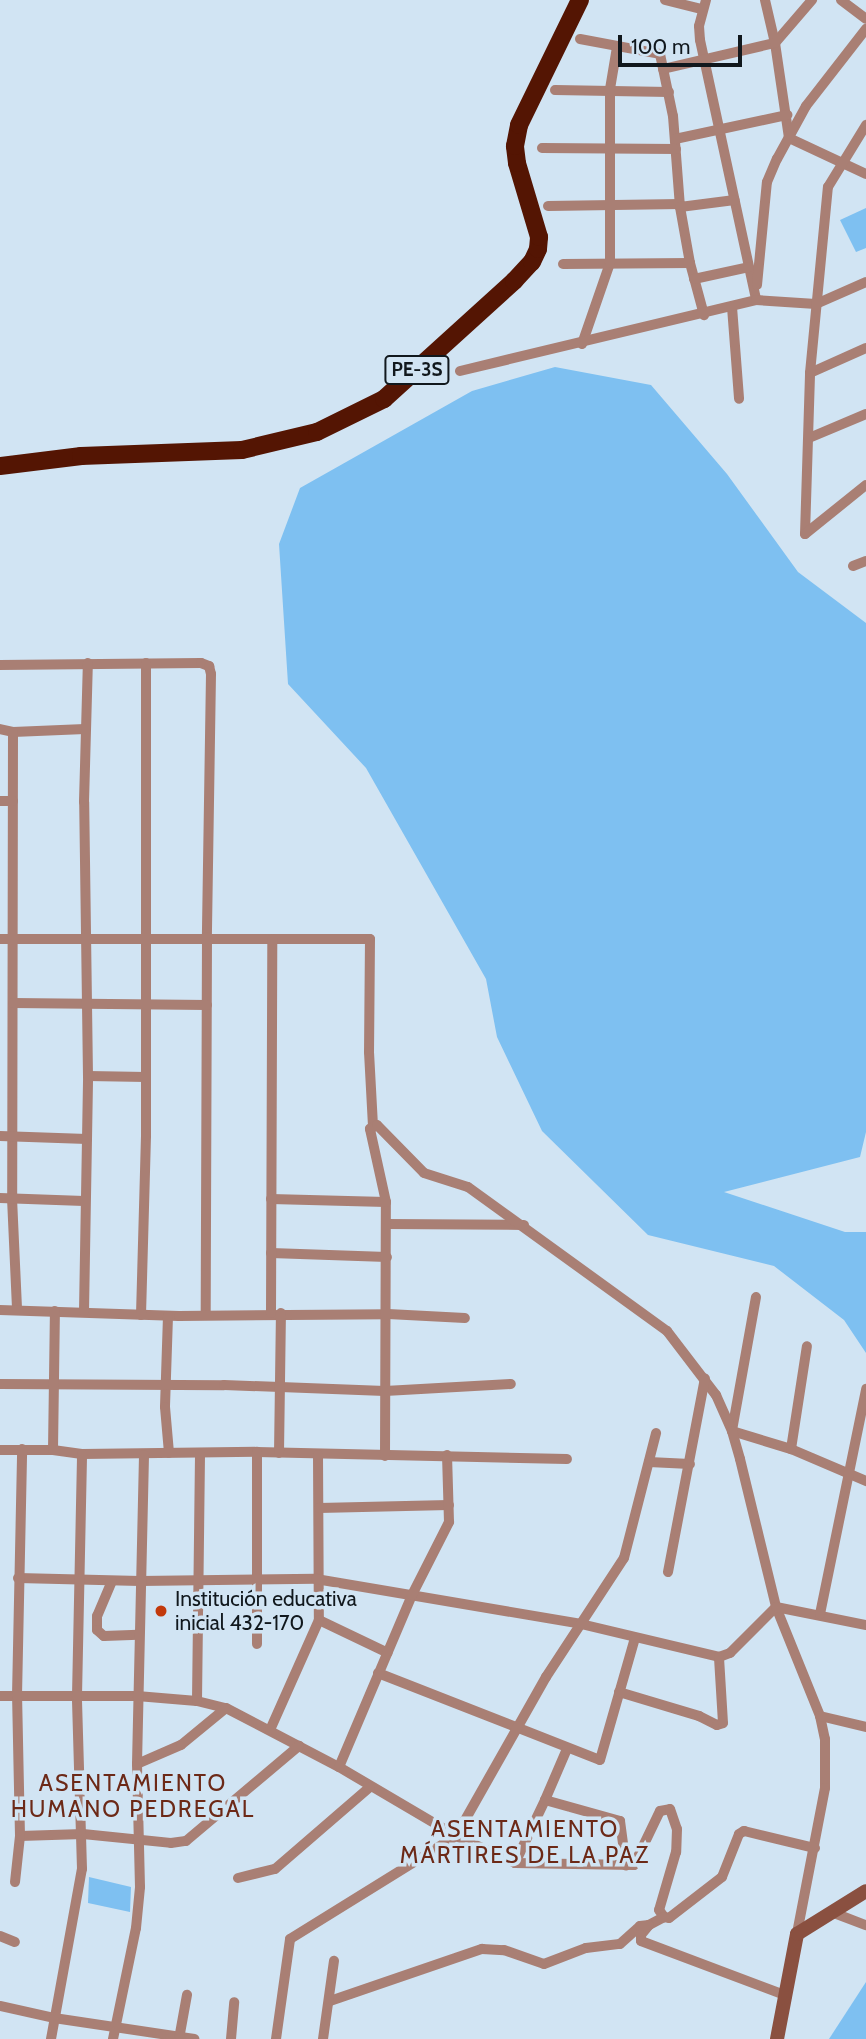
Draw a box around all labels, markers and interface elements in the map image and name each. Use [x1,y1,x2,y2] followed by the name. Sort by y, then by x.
[621,21,745,65] scale bar
[631,34,690,59] text: 100 m
[384,354,450,386] road number: PE-3S
[175,1586,357,1636] place label: Institución educativa inicial 432-170
[153,1603,169,1619] marker: Institución educativa inicial 432-170
[12,1769,254,1823] district label: ASENTAMIENTO HUMANO PEDREGAL
[402,1815,648,1869] district label: ASENTAMIENTO MÁRTIRES DE LA PAZ

